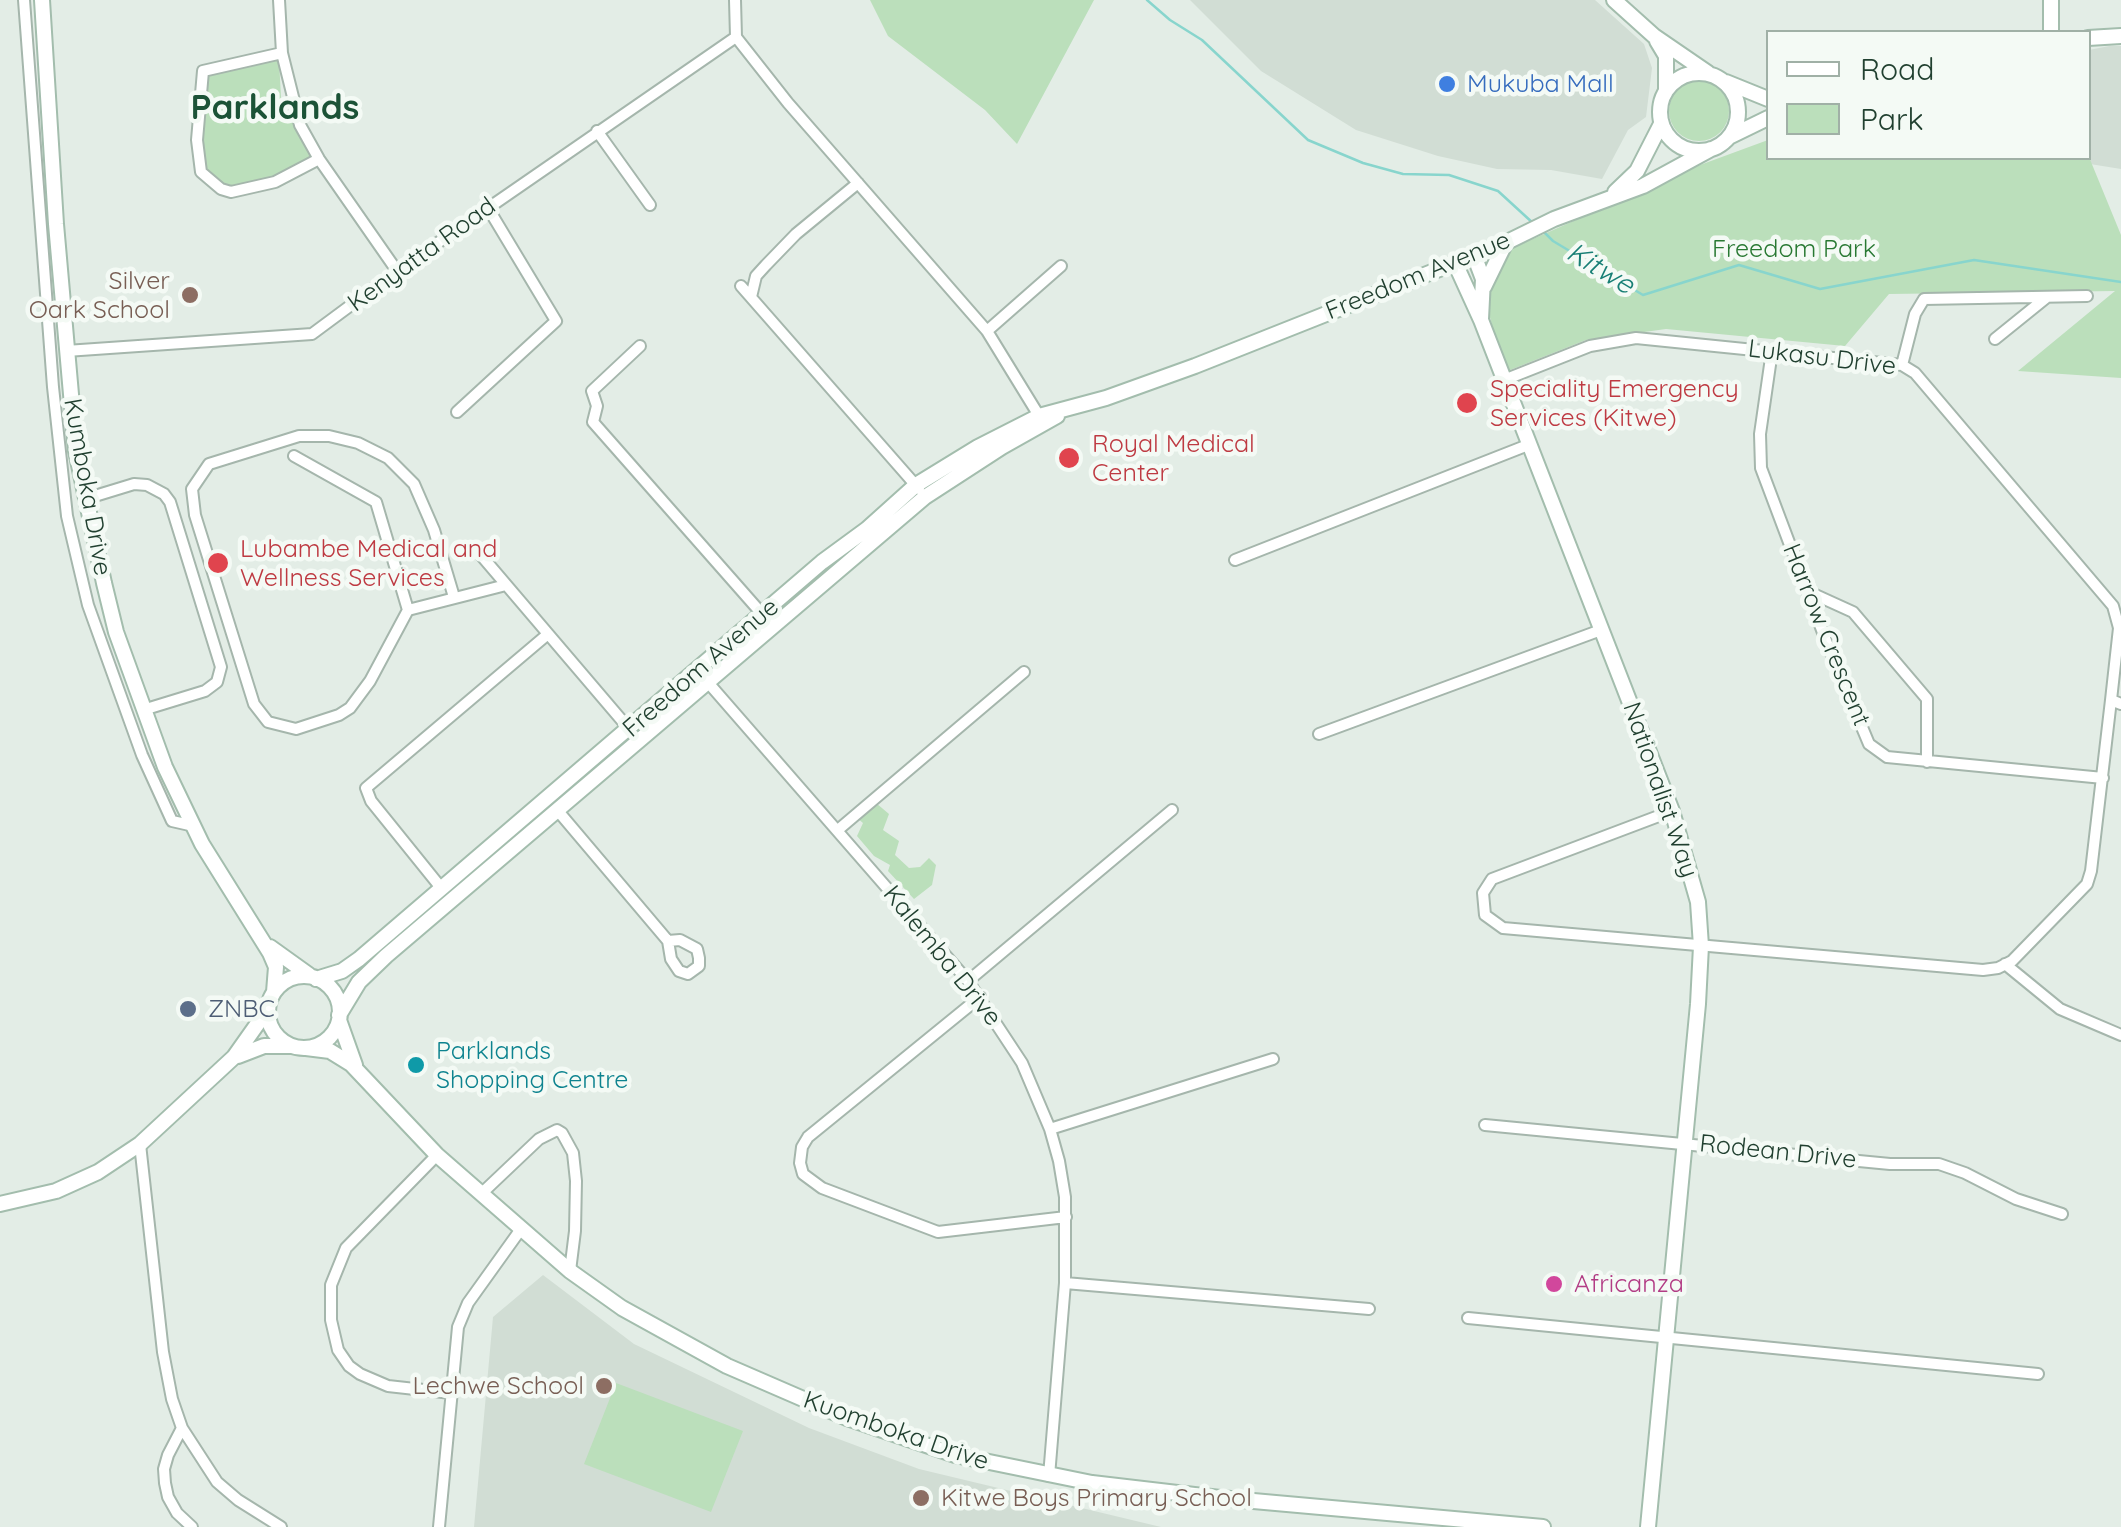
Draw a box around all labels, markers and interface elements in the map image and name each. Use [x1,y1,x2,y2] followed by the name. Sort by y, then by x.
[1766,30,2091,160] legend
[1860,50,1934,88] text: Road
[1467,69,1614,99] place label: Mukuba Mall
[1436,73,1458,95] marker: Mukuba Mall
[191,87,359,129] district label: Parklands
[1860,100,1924,138] text: Park
[342,191,502,319] street label: Kenyatta Road
[1321,225,1515,327] street label: Freedom Avenue
[1712,234,1876,264] park label: Freedom Park
[1560,236,1640,302] water label: Kitwe
[29,266,170,325] place label: Silver Oark School
[179,284,201,306] marker: Silver Oark School
[1746,334,1898,382] street label: Lukasu Drive
[1490,374,1739,433] place label: Speciality Emergency Services (Kitwe)
[1454,390,1480,416] marker: Speciality Emergency Services (Kitwe)
[57,396,117,578] street label: Kumboka Drive
[1092,429,1255,488] place label: Royal Medical Center
[1056,445,1082,471] marker: Royal Medical Center
[240,534,497,593] place label: Lubambe Medical and Wellness Services
[1776,540,1876,730] street label: Harrow Crescent
[205,550,231,576] marker: Lubambe Medical and Wellness Services
[617,592,785,744] street label: Freedom Avenue
[1616,698,1704,882] street label: Nationalist Way
[876,880,1008,1032] street label: Kalemba Drive
[208,994,275,1024] place label: ZNBC
[177,998,199,1020] marker: ZNBC
[436,1036,628,1095] place label: Parklands Shopping Centre
[405,1054,427,1076] marker: Parklands Shopping Centre
[1698,1129,1858,1175] street label: Rodean Drive
[1574,1269,1684,1299] place label: Africanza
[1543,1273,1565,1295] marker: Africanza
[413,1371,584,1401] place label: Lechwe School
[593,1375,615,1397] marker: Lechwe School
[799,1385,993,1477] street label: Kuomboka Drive
[941,1483,1252,1513] place label: Kitwe Boys Primary School
[910,1487,932,1509] marker: Kitwe Boys Primary School

